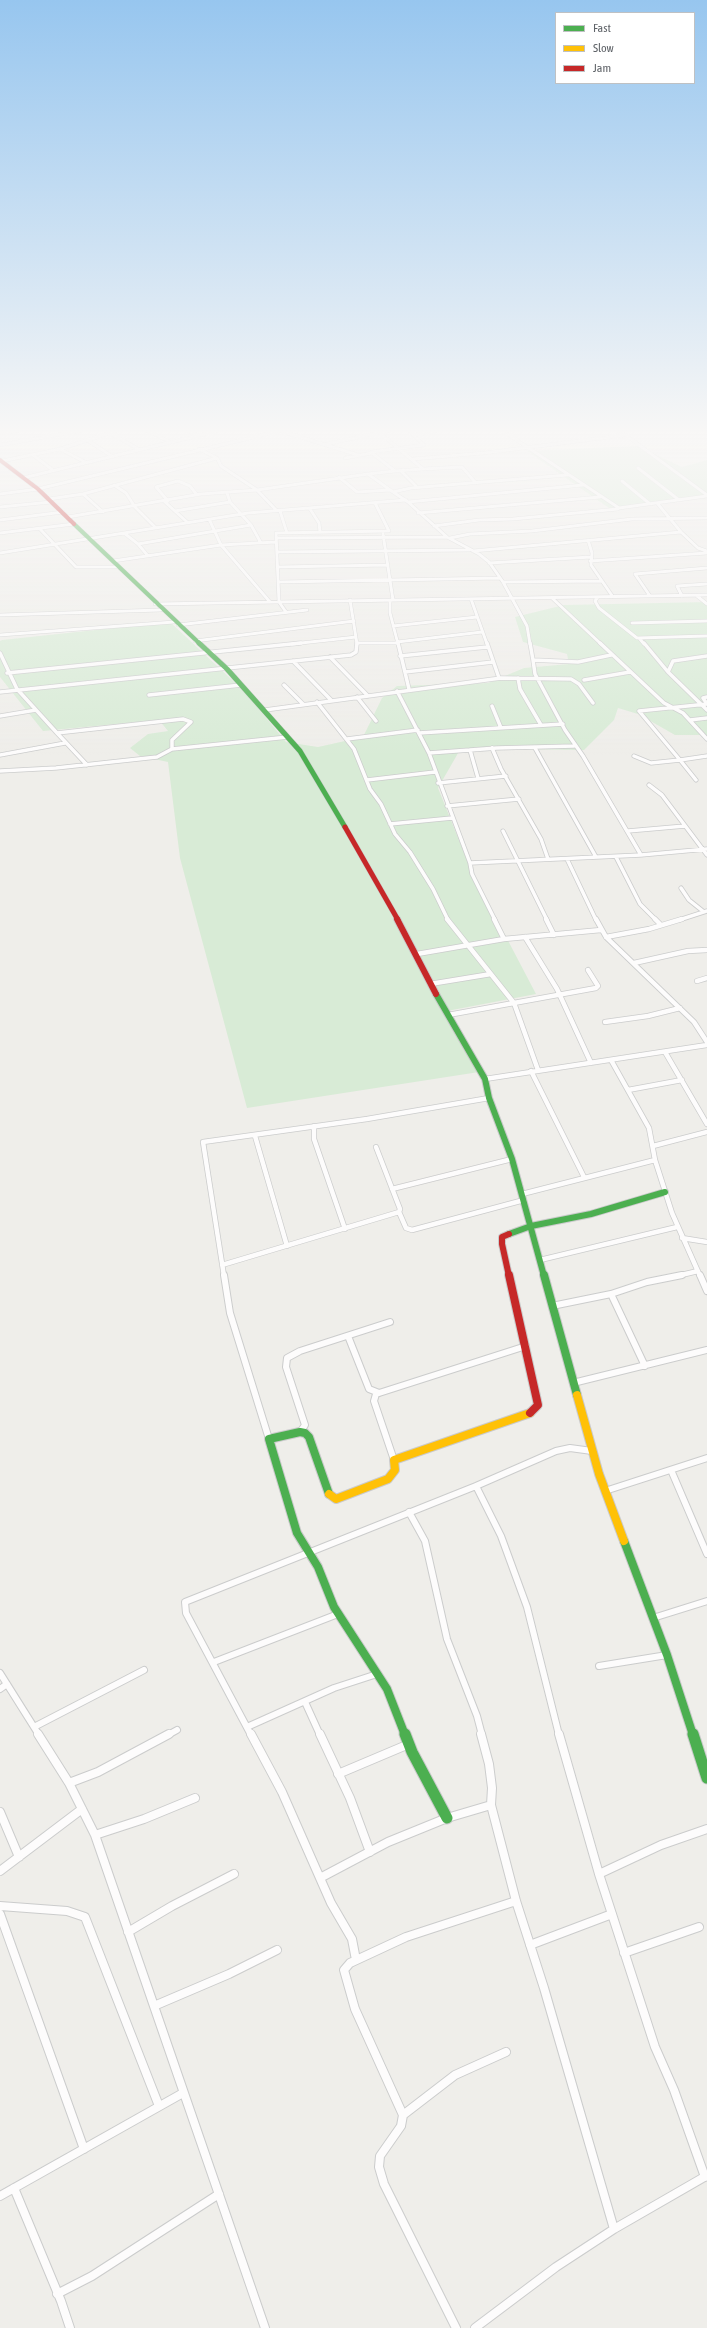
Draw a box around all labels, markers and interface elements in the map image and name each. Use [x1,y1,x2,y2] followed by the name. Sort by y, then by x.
[555,12,695,84] legend
[593,21,611,35] text: Fast
[593,41,614,55] text: Slow
[593,61,611,75] text: Jam

